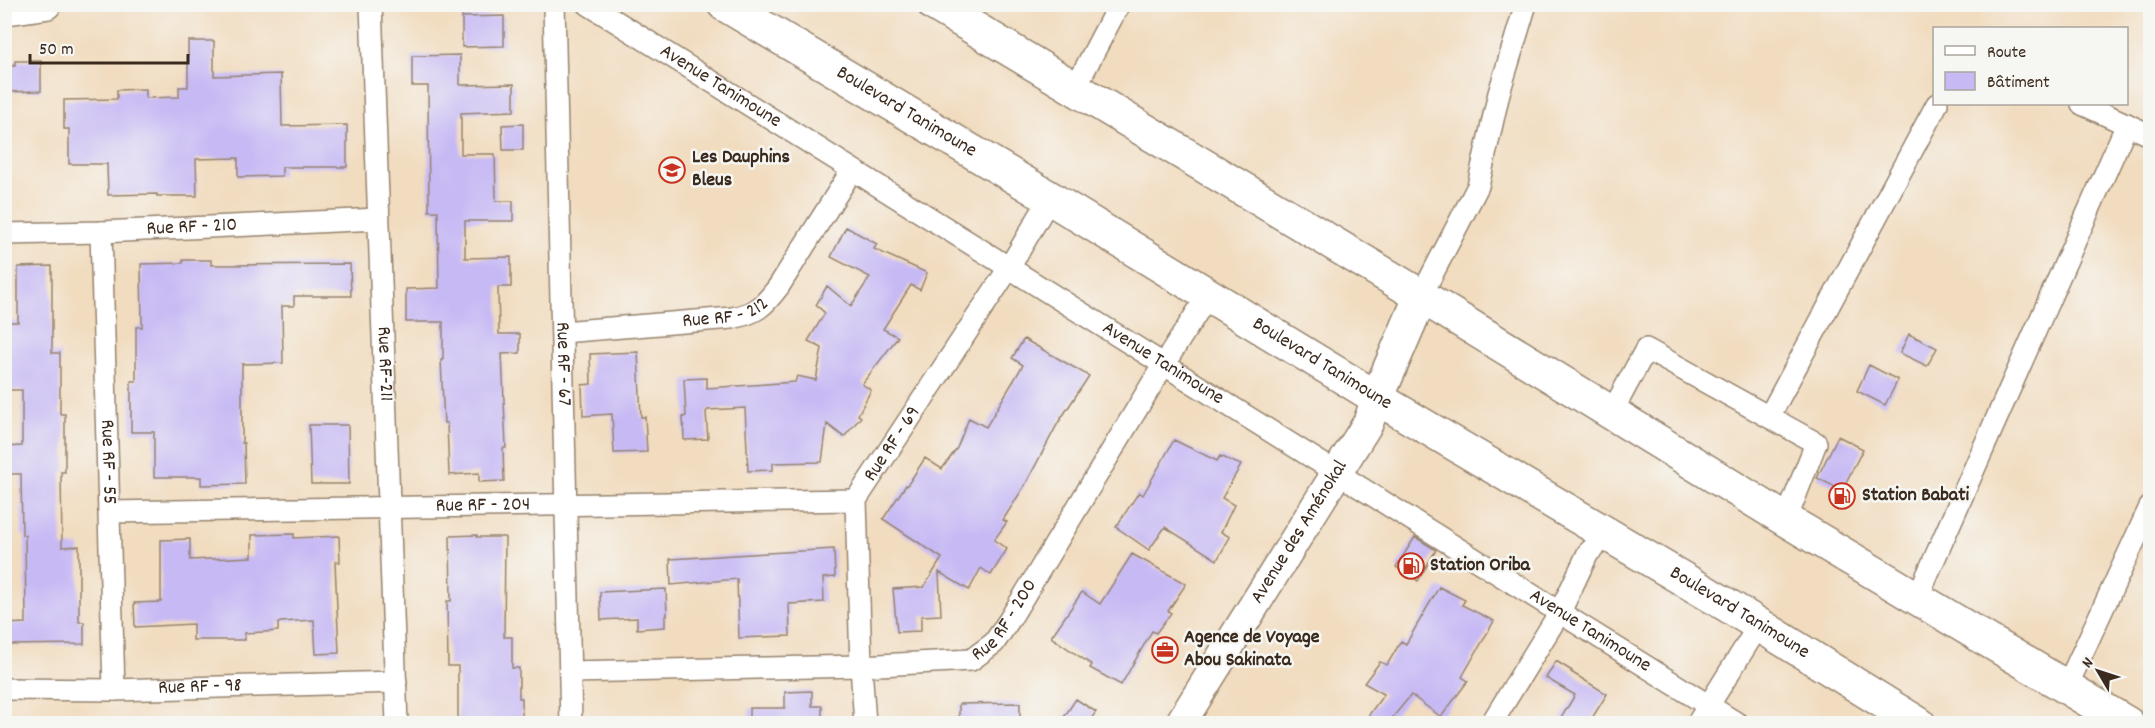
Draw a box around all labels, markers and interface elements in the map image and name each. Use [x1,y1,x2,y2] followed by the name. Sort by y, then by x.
[30,27,188,65] scale bar
[1933,27,2128,105] legend
[39,38,74,63] text: 50 m
[654,38,787,136] street label: Avenue Tanimoune
[1987,41,2026,66] text: Route
[831,60,982,165] street label: Boulevard Tanimoune
[1987,71,2050,96] text: Bâtiment
[692,144,790,195] place label: Les Dauphins Bleus
[657,155,687,185] school or university icon: Les Dauphins Bleus
[146,212,238,244] street label: Rue RF - 210
[681,291,776,336] street label: Rue RF - 212
[1247,311,1397,418] street label: Boulevard Tanimoune
[1096,315,1229,413] street label: Avenue Tanimoune
[548,322,577,406] street label: Rue RF - 67
[369,326,399,402] street label: Rue RF-211
[858,401,928,488] street label: Rue RF - 69
[92,419,123,505] street label: Rue RF - 55
[1244,455,1355,609] street label: Avenue des Aménokal
[1827,481,1857,511] fuel station icon: Station Babati
[1862,482,1970,510] place label: Station Babati
[436,491,530,521] street label: Rue RF - 204
[1396,551,1426,581] fuel station icon: Station Oriba
[1430,552,1531,580] place label: Station Oriba
[1664,560,1815,667] street label: Boulevard Tanimoune
[966,574,1045,669] street label: Rue RF - 200
[1524,582,1656,680] street label: Avenue Tanimoune
[1184,624,1320,675] place label: Agence de Voyage Abou Sakinata
[1150,635,1180,665] office icon: Agence de Voyage Abou Sakinata
[2068,641,2128,701] north arrow
[2077,653,2100,673] text: N
[158,672,242,703] street label: Rue RF - 98

